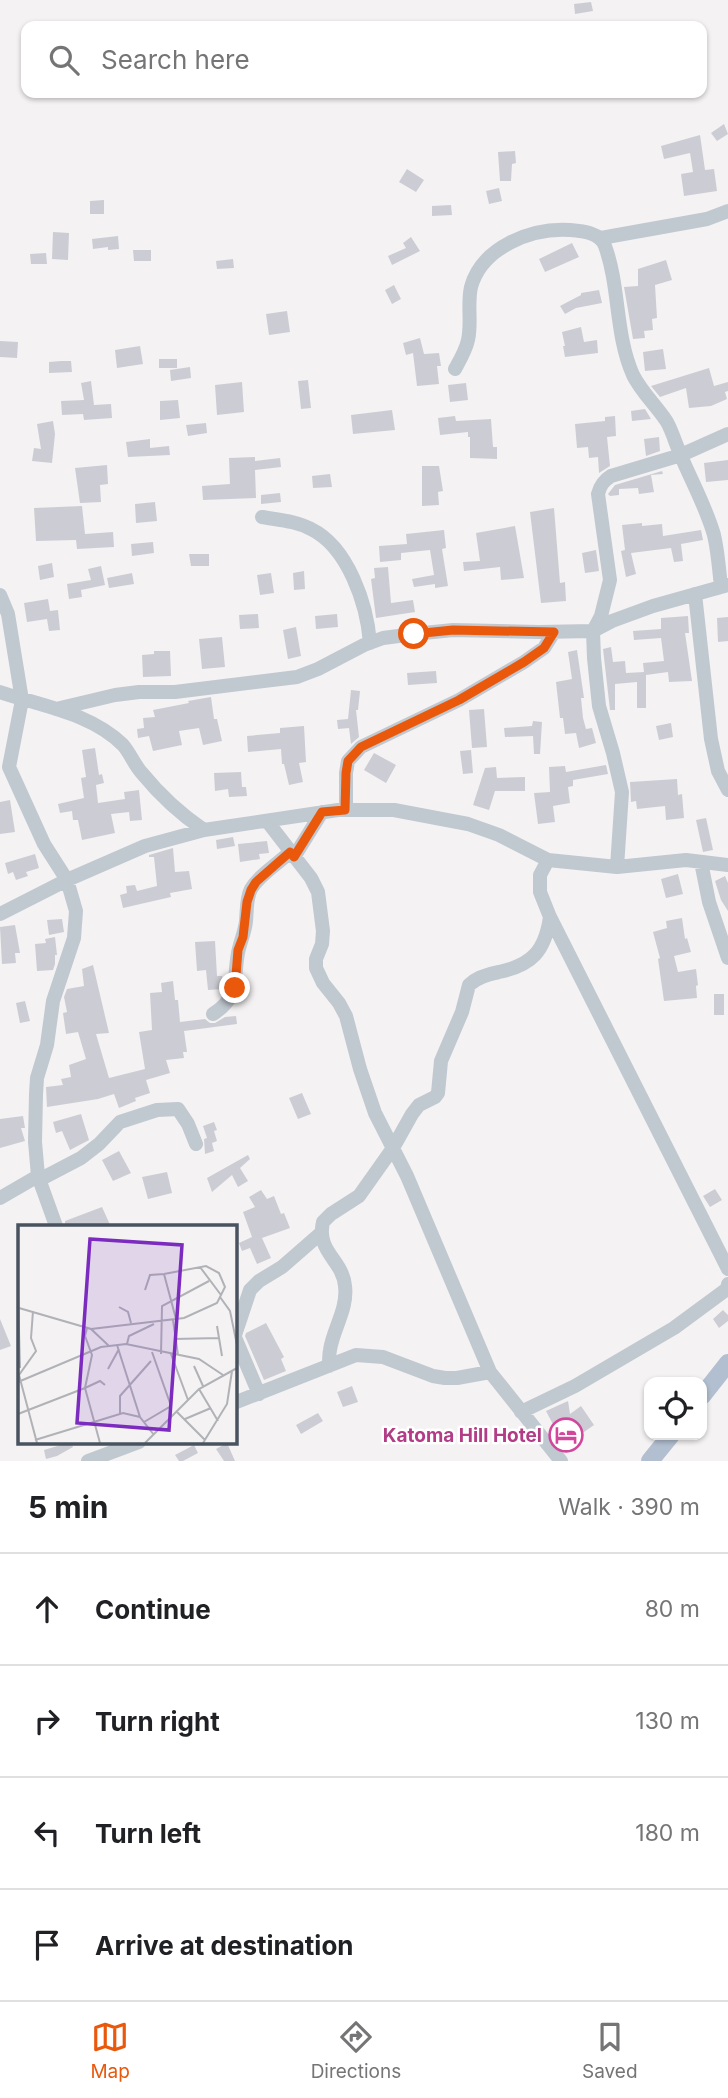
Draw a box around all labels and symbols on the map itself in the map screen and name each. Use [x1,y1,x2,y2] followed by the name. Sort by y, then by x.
[398,618,429,649] route start
[219,972,250,1003] route end
[18,1225,236,1444] inset map
[547,1416,585,1454] hotel icon: Katoma Hill Hotel
[383,1424,542,1447] place label: Katoma Hill Hotel

